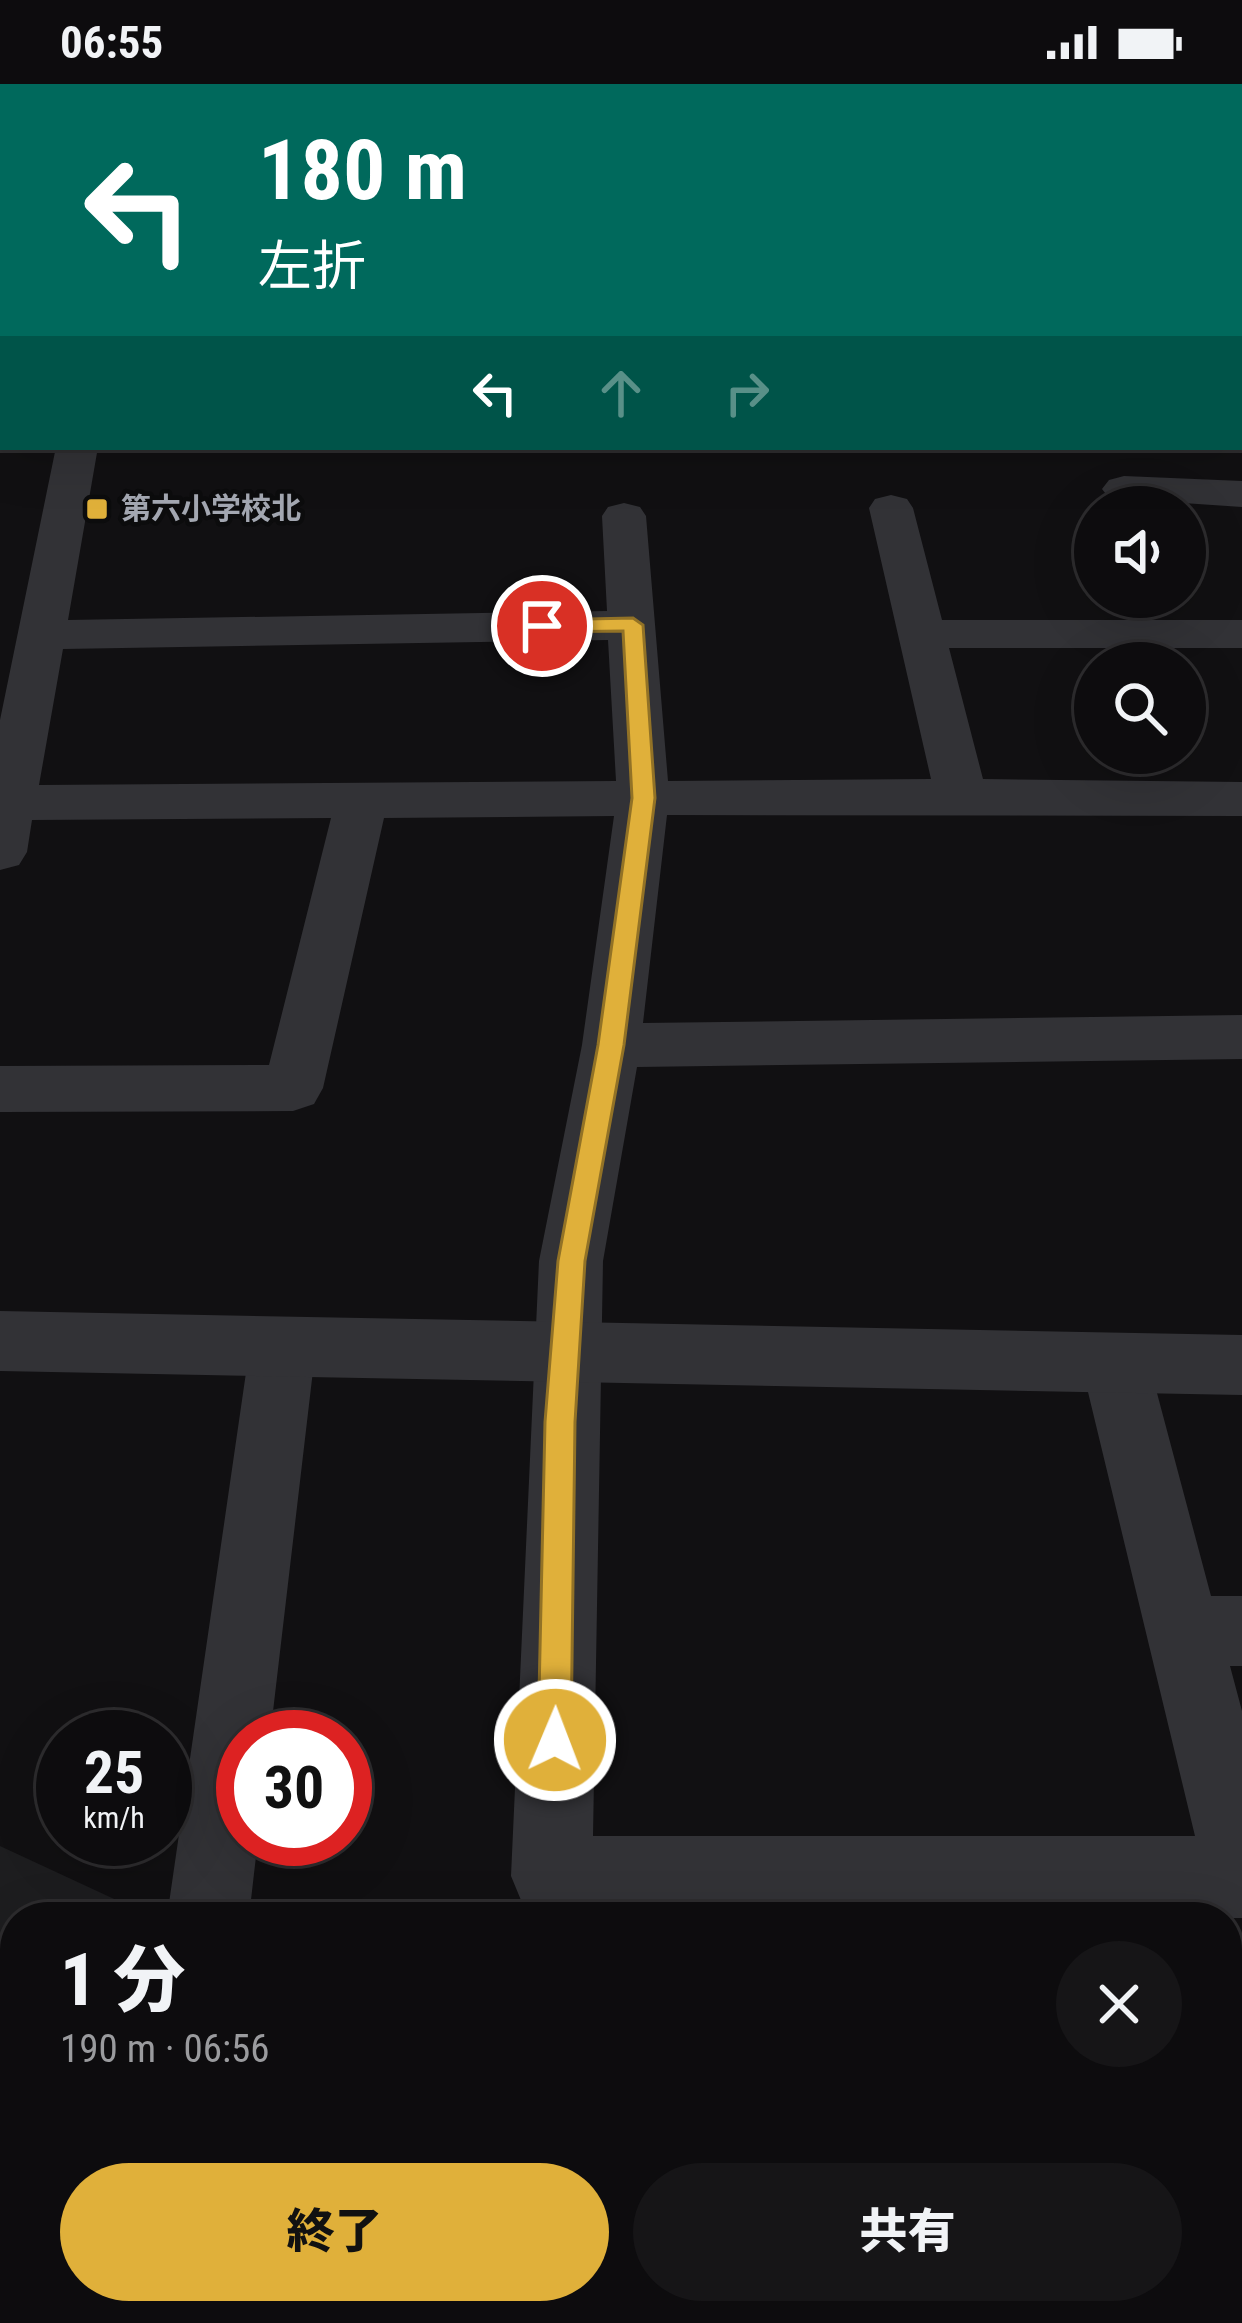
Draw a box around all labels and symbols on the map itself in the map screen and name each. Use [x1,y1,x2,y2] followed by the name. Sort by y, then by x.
[121,491,301,526] place label: 第六小学校北
[84,496,110,522] marker: 第六小学校北
[491,575,593,677] pin
[492,1677,618,1803] position arrow
[216,1710,372,1866] speed limit sign: 30

